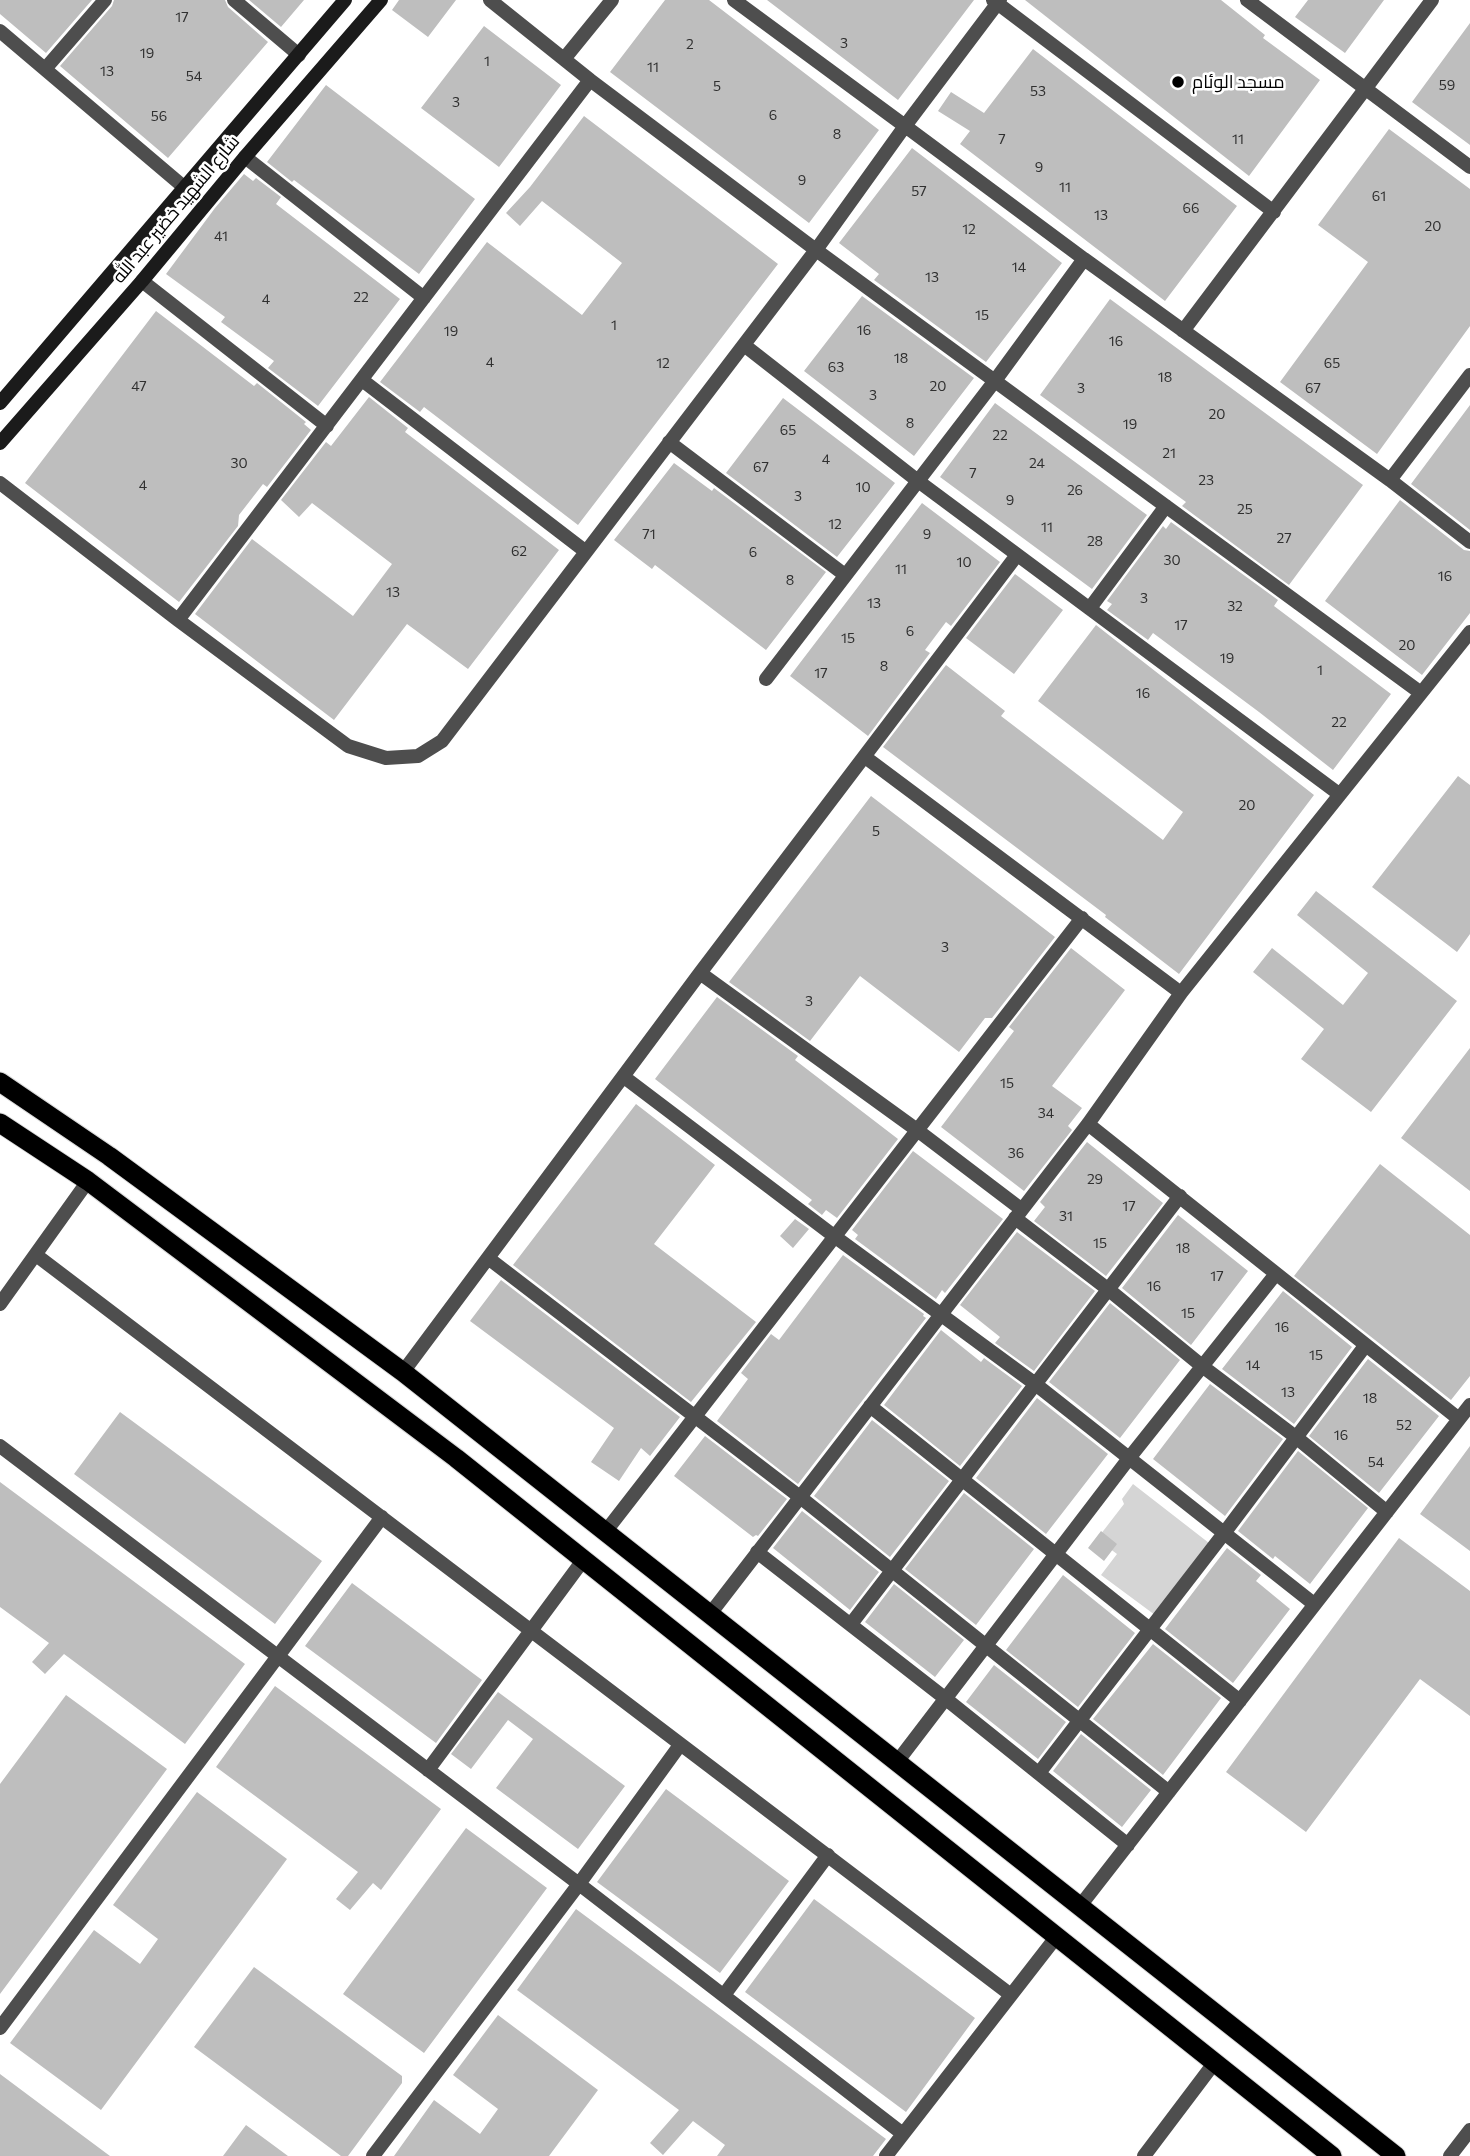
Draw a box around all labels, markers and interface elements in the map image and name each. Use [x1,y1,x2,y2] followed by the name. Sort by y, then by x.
[175,9,189,25] house number: 17
[840,35,848,51] house number: 3
[686,36,694,52] house number: 2
[140,45,154,61] house number: 19
[484,53,490,69] house number: 1
[647,59,659,75] house number: 11
[100,63,114,79] house number: 13
[186,68,202,84] house number: 54
[1192,71,1285,93] place label: مسجد الوئام
[1170,74,1186,90] marker: مسجد الوئام
[1439,77,1455,93] house number: 59
[713,78,721,94] house number: 5
[1030,83,1046,99] house number: 53
[452,94,460,110] house number: 3
[769,107,777,123] house number: 6
[151,108,167,124] house number: 56
[833,126,841,142] house number: 8
[108,131,244,287] street label: شارع الشهيد خضير عبد الله
[998,131,1006,147] house number: 7
[1232,131,1244,147] house number: 11
[1035,159,1043,175] house number: 9
[798,172,806,188] house number: 9
[1059,179,1071,195] house number: 11
[911,183,927,199] house number: 57
[1372,188,1386,204] house number: 61
[1183,200,1199,216] house number: 66
[1094,207,1108,223] house number: 13
[1425,218,1441,234] house number: 20
[962,221,976,237] house number: 12
[214,228,228,244] house number: 41
[1012,259,1026,275] house number: 14
[925,269,939,285] house number: 13
[353,289,369,305] house number: 22
[262,291,270,307] house number: 4
[975,307,989,323] house number: 15
[611,317,617,333] house number: 1
[857,322,871,338] house number: 16
[444,323,458,339] house number: 19
[1109,333,1123,349] house number: 16
[894,350,908,366] house number: 18
[486,354,494,370] house number: 4
[656,355,670,371] house number: 12
[1324,355,1340,371] house number: 65
[828,359,844,375] house number: 63
[1158,369,1172,385] house number: 18
[131,378,147,394] house number: 47
[930,378,946,394] house number: 20
[1077,380,1085,396] house number: 3
[1305,380,1321,396] house number: 67
[869,387,877,403] house number: 3
[1209,406,1225,422] house number: 20
[906,415,914,431] house number: 8
[1123,416,1137,432] house number: 19
[780,422,796,438] house number: 65
[992,427,1008,443] house number: 22
[1162,445,1176,461] house number: 21
[822,451,830,467] house number: 4
[230,455,248,471] house number: 30
[1029,455,1045,471] house number: 24
[753,459,769,475] house number: 67
[969,465,977,481] house number: 7
[1198,472,1214,488] house number: 23
[139,477,147,493] house number: 4
[855,479,871,495] house number: 10
[1067,482,1083,498] house number: 26
[794,488,802,504] house number: 3
[1006,492,1014,508] house number: 9
[1237,501,1253,517] house number: 25
[828,516,842,532] house number: 12
[1041,519,1053,535] house number: 11
[642,526,656,542] house number: 71
[923,526,931,542] house number: 9
[1276,530,1292,546] house number: 27
[1087,533,1103,549] house number: 28
[511,543,527,559] house number: 62
[749,544,757,560] house number: 6
[1163,552,1181,568] house number: 30
[956,554,972,570] house number: 10
[895,561,907,577] house number: 11
[1438,568,1452,584] house number: 16
[786,572,794,588] house number: 8
[386,584,400,600] house number: 13
[1140,590,1148,606] house number: 3
[867,595,881,611] house number: 13
[1227,598,1243,614] house number: 32
[1174,617,1188,633] house number: 17
[906,623,914,639] house number: 6
[841,630,855,646] house number: 15
[1399,637,1415,653] house number: 20
[1220,650,1234,666] house number: 19
[880,658,888,674] house number: 8
[1317,662,1323,678] house number: 1
[814,665,828,681] house number: 17
[1136,685,1150,701] house number: 16
[1331,714,1347,730] house number: 22
[1239,797,1255,813] house number: 20
[872,823,880,839] house number: 5
[941,939,949,955] house number: 3
[805,993,813,1009] house number: 3
[1000,1075,1014,1091] house number: 15
[1038,1105,1054,1121] house number: 34
[1008,1145,1024,1161] house number: 36
[1087,1171,1103,1187] house number: 29
[1122,1198,1136,1214] house number: 17
[1059,1208,1073,1224] house number: 31
[1093,1235,1107,1251] house number: 15
[1176,1240,1190,1256] house number: 18
[1210,1268,1224,1284] house number: 17
[1147,1278,1161,1294] house number: 16
[1181,1305,1195,1321] house number: 15
[1275,1319,1289,1335] house number: 16
[1309,1347,1323,1363] house number: 15
[1246,1357,1260,1373] house number: 14
[1281,1384,1295,1400] house number: 13
[1363,1390,1377,1406] house number: 18
[1396,1417,1412,1433] house number: 52
[1334,1427,1348,1443] house number: 16
[1368,1454,1384,1470] house number: 54

